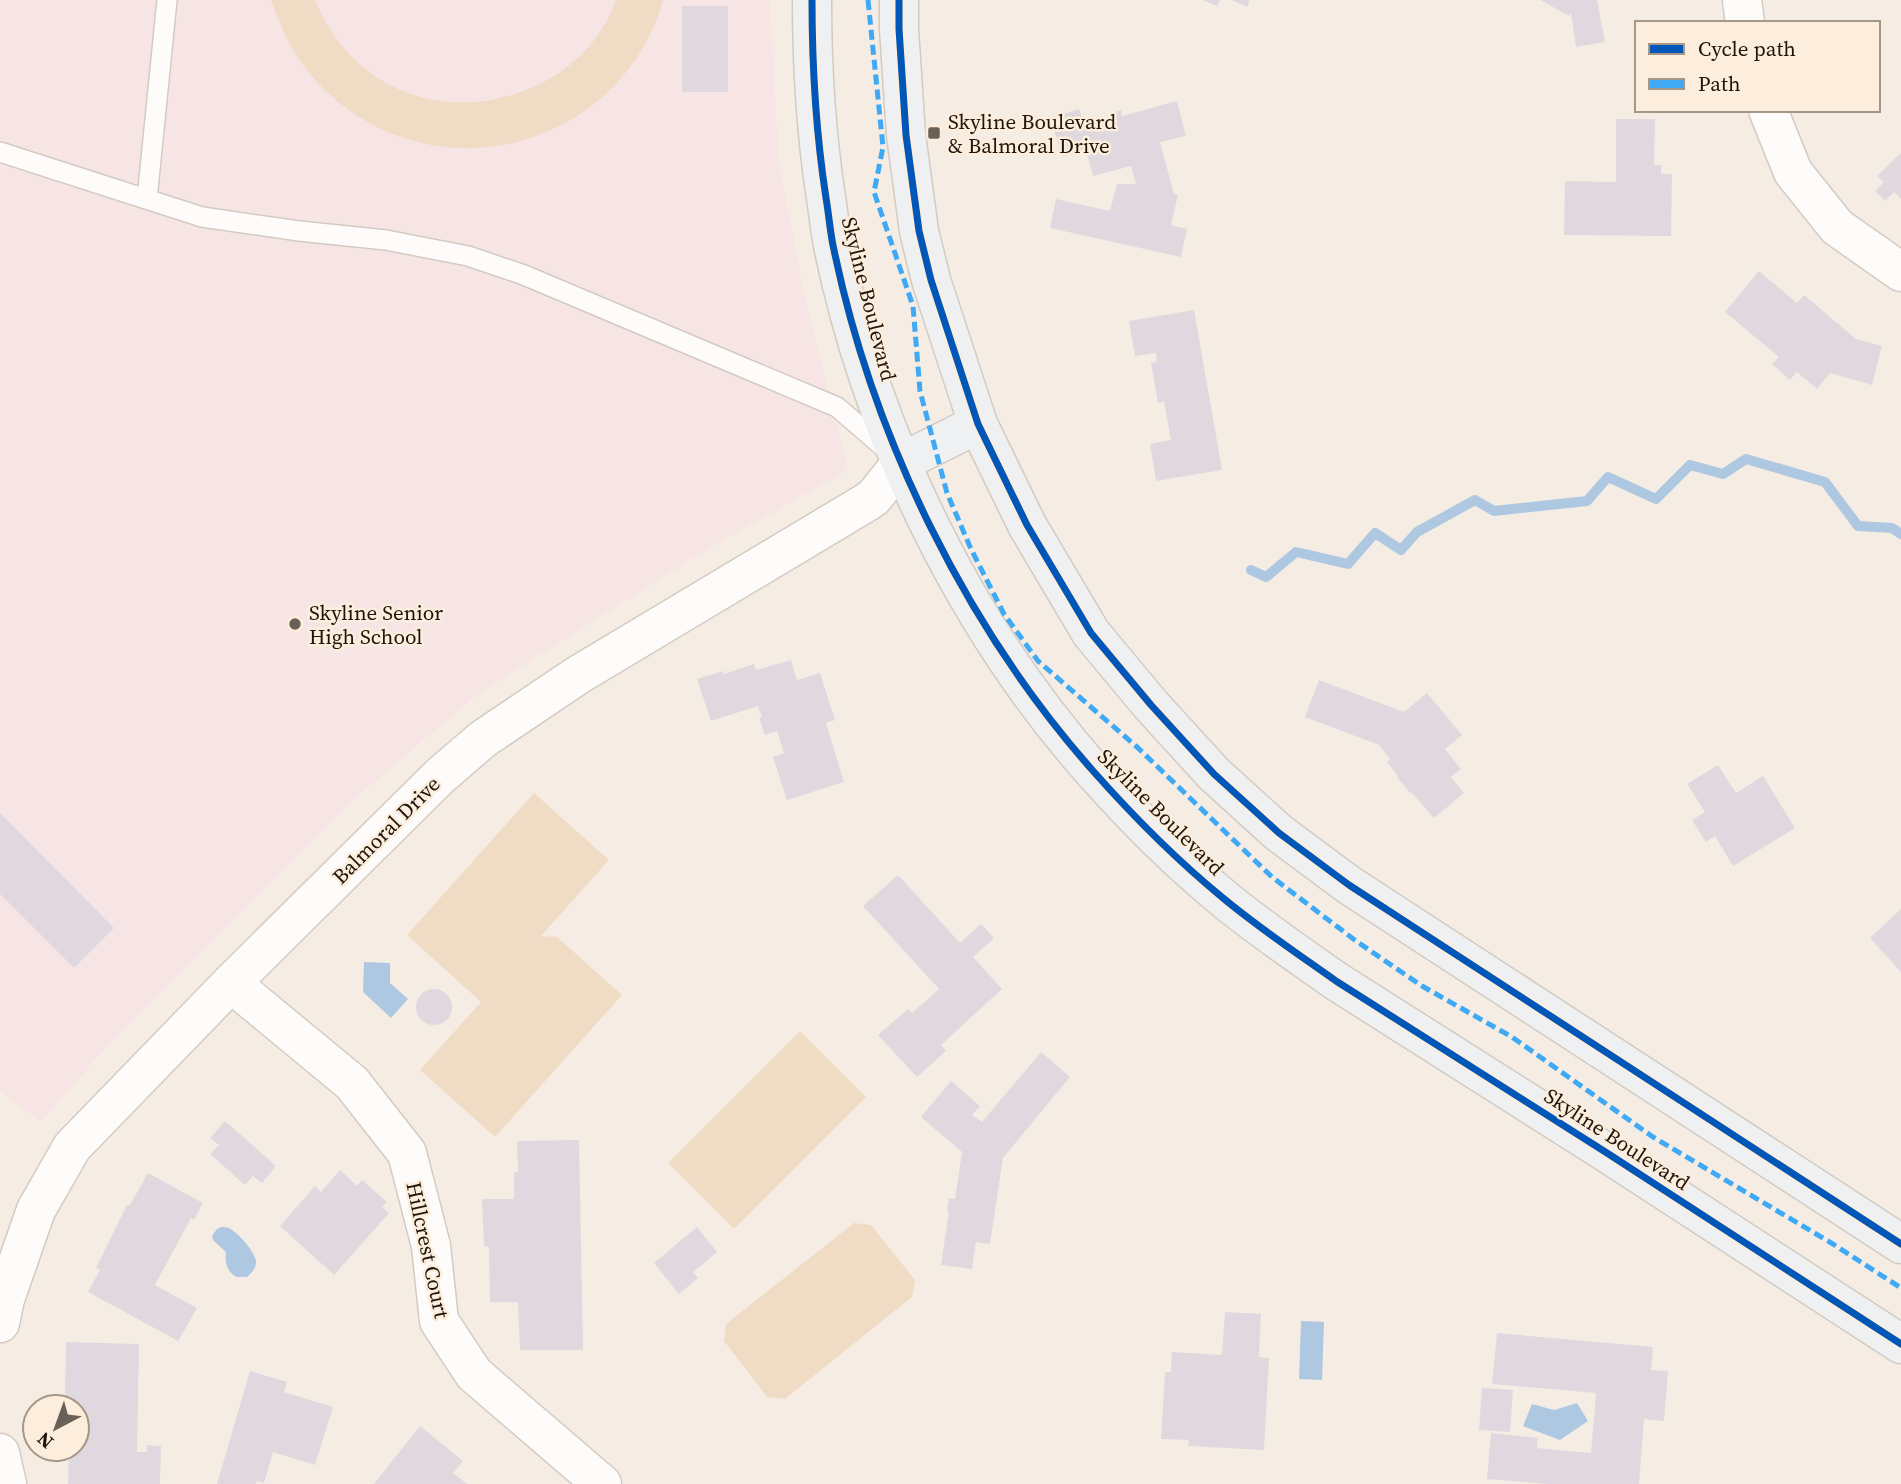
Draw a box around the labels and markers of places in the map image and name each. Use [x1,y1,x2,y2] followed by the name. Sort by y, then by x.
[948,107,1116,160] place label: Skyline Boulevard & Balmoral Drive
[926,125,942,141] marker: Skyline Boulevard & Balmoral Drive
[309,598,443,651] place label: Skyline Senior High School
[287,616,303,632] marker: Skyline Senior High School

